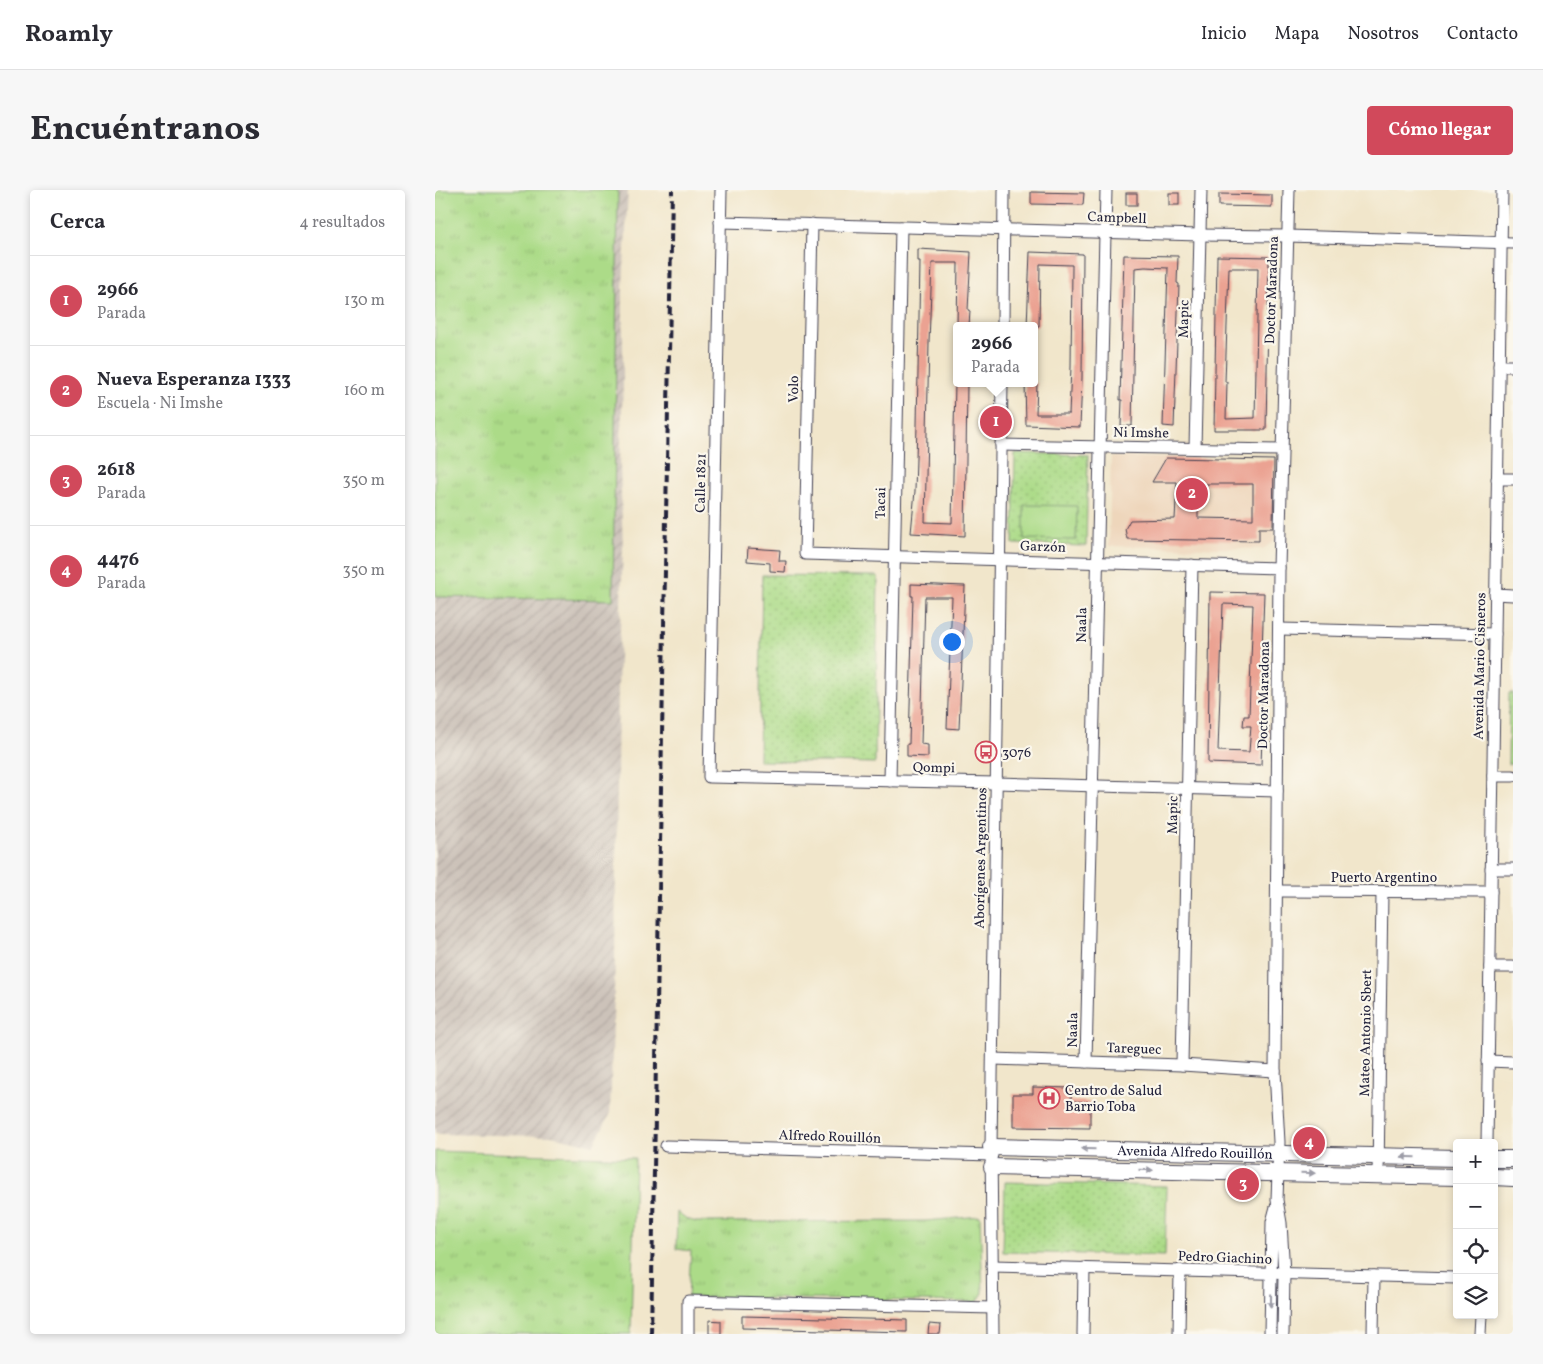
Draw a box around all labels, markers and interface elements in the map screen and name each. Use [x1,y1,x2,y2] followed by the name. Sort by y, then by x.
[25,18,113,52] text: Roamly
[1201,22,1247,47] text: Inicio
[1275,22,1320,47] text: Mapa
[1348,22,1419,47] text: Nosotros
[1447,22,1518,47] text: Contacto
[30,106,260,154] text: Encuéntranos
[1367,106,1513,155] button: Cómo llegar
[50,208,105,237] text: Cerca
[1087,208,1147,229] street label: Campbell
[299,212,385,234] text: 4 resultados
[1261,236,1284,345] street label: Doctor Maradona
[97,277,139,303] text: 2966
[63,290,69,312] text: 1
[344,290,385,312] text: 130 m
[1175,300,1194,338] street label: Mapic
[97,303,146,325] text: Parada
[953,322,1038,387] popup
[971,331,1013,357] text: 2966
[971,357,1020,379] text: Parada
[97,367,291,393] text: Nueva Esperanza 1333
[785,375,804,403] street label: Volo
[62,380,70,402] text: 2
[344,380,385,402] text: 160 m
[97,393,223,415] text: Escuela · Ni Imshe
[980,403,1012,441] pin: 1
[1113,424,1169,443] street label: Ni Imshe
[691,453,712,513] street label: Calle 1821
[97,457,135,483] text: 2618
[62,470,70,492] text: 3
[342,470,385,492] text: 350 m
[1176,475,1208,513] pin: 2
[97,483,146,505] text: Parada
[872,487,891,519] street label: Tacai
[1020,537,1066,558] street label: Garzón
[97,547,139,573] text: 4476
[61,560,71,582] text: 4
[342,560,385,582] text: 350 m
[97,573,146,595] text: Parada
[1470,592,1491,740] street label: Avenida Mario Cisneros
[1073,607,1092,643] street label: Naala
[939,629,965,655] your location
[1254,641,1275,749] street label: Doctor Maradona
[974,740,998,764] bus stop icon: 3076
[1002,744,1031,763] place label: 3076
[913,759,955,778] street label: Qompi
[971,787,992,929] street label: Aborígenes Argentinos
[1164,796,1183,834] street label: Mapic
[1331,869,1437,888] street label: Puerto Argentino
[1356,969,1377,1097] street label: Mateo Antonio Sbert
[1064,1012,1083,1048] street label: Naala
[1106,1039,1162,1060] street label: Tareguec
[1065,1082,1162,1117] place label: Centro de Salud Barrio Toba
[1037,1086,1061,1110] hospital icon: Centro de Salud Barrio Toba
[1293,1124,1325,1162] pin: 4
[778,1126,882,1149] street label: Alfredo Rouillón
[1453,1139,1498,1319] map controls
[1453,1139,1498,1184] button: +
[1117,1142,1273,1165] street label: Avenida Alfredo Rouillón
[1080,1145,1096,1153] one-way arrow
[1400,1153,1416,1161] one-way arrow
[1227,1165,1259,1203] pin: 3
[1138,1166,1154,1174] one-way arrow
[1301,1170,1317,1178] one-way arrow
[1453,1184,1498,1229] button: −
[1453,1229,1498,1274] button: locate
[1178,1247,1272,1270] street label: Pedro Giachino
[1453,1274,1498,1319] button: layers
[1267,1293,1275,1309] one-way arrow

